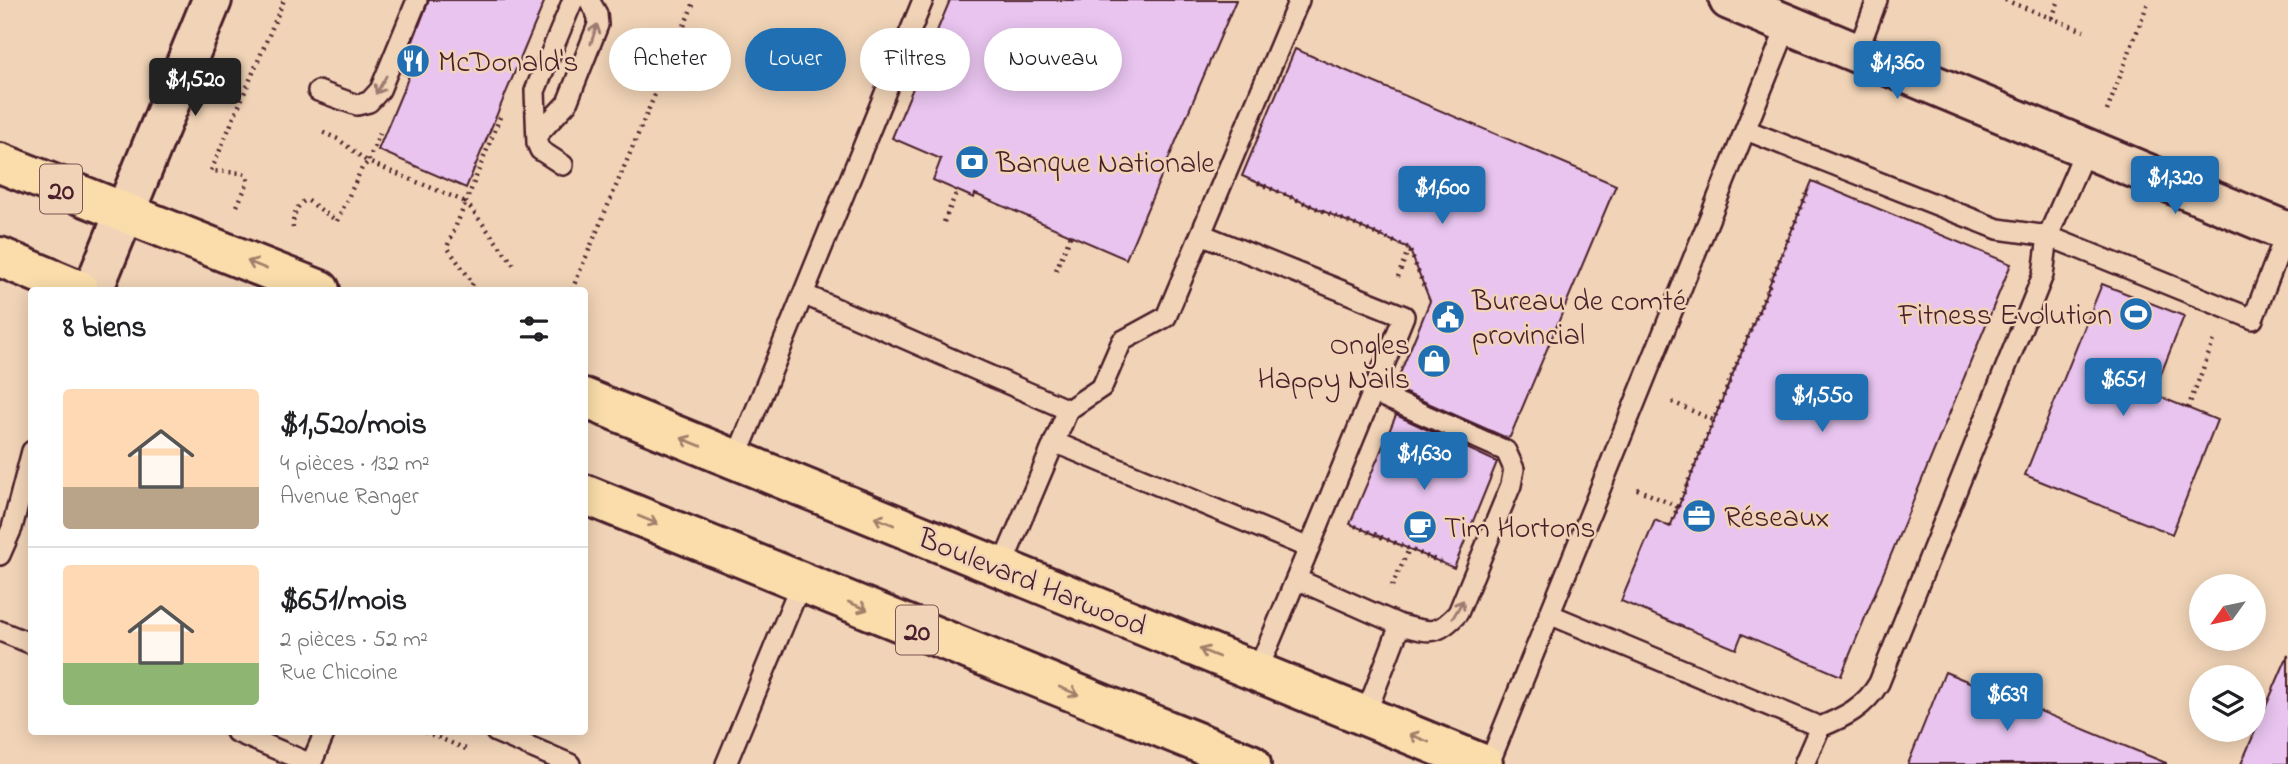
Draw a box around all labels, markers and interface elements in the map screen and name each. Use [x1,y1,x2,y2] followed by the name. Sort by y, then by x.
[589,23,601,45] one-way arrow
[609,28,731,91] chip: Acheter
[745,28,846,91] chip: Louer
[860,28,970,91] chip: Filtres
[984,28,1122,91] chip: Nouveau
[394,42,432,80] restaurant icon: McDonald's
[438,42,578,86] place label: McDonald's
[1840,42,1954,101] pin: $1,360
[1870,47,1924,80] text: $1,360
[138,58,252,118] pin: $1,520
[165,64,225,97] text: $1,520
[374,75,388,95] one-way arrow
[953,143,991,181] bank icon: Banque Nationale
[995,143,1215,187] place label: Banque Nationale
[2118,156,2232,216] pin: $1,320
[2147,162,2203,195] text: $1,320
[40,164,82,214] road number: 20
[1385,166,1499,226] pin: $1,600
[1414,172,1470,205] text: $1,600
[246,257,268,270] one-way arrow
[1471,281,1687,359] place label: Bureau de comté provincial
[1897,295,2112,339] place label: Fitness Evolution
[2117,295,2155,333] sports icon: Fitness Evolution
[1429,298,1467,336] public building icon: Bureau de comté provincial
[63,307,147,351] text: 8 biens
[515,310,553,348] icon: filters
[1257,325,1410,403] place label: Ongles Happy Nails
[1415,342,1453,380] shop icon: Ongles Happy Nails
[2082,358,2164,418] pin: $651
[2101,364,2145,397] text: $651
[1765,374,1879,434] pin: $1,550
[1791,380,1853,413] text: $1,550
[280,404,427,448] text: $1,520/mois
[119,417,203,501] icon: home
[1367,433,1481,492] pin: $1,630
[680,435,702,448] one-way arrow
[1397,438,1451,471] text: $1,630
[280,448,429,481] text: 4 pièces · 132 m²
[280,481,419,514] text: Avenue Ranger
[1680,497,1718,535] office icon: Réseaux
[1724,497,1829,541] place label: Réseaux
[1401,508,1439,546] cafe icon: Tim Hortons
[1444,508,1595,552] place label: Tim Hortons
[874,513,896,526] one-way arrow
[636,514,658,527] one-way arrow
[910,517,1153,650] street label: Boulevard Harwood
[2189,574,2266,651] north arrow
[2189,574,2266,742] map controls
[280,580,407,624] text: $651/mois
[119,593,203,677] icon: home
[847,600,869,613] one-way arrow
[1451,600,1465,620] one-way arrow
[896,606,938,654] road number: 20
[280,624,428,657] text: 2 pièces · 52 m²
[1198,645,1220,658] one-way arrow
[280,657,398,690] text: Rue Chicoine
[2189,665,2266,742] button: layers
[1966,674,2048,733] pin: $639
[1987,679,2027,712] text: $639
[1058,685,1080,698] one-way arrow
[1409,731,1431,744] one-way arrow

